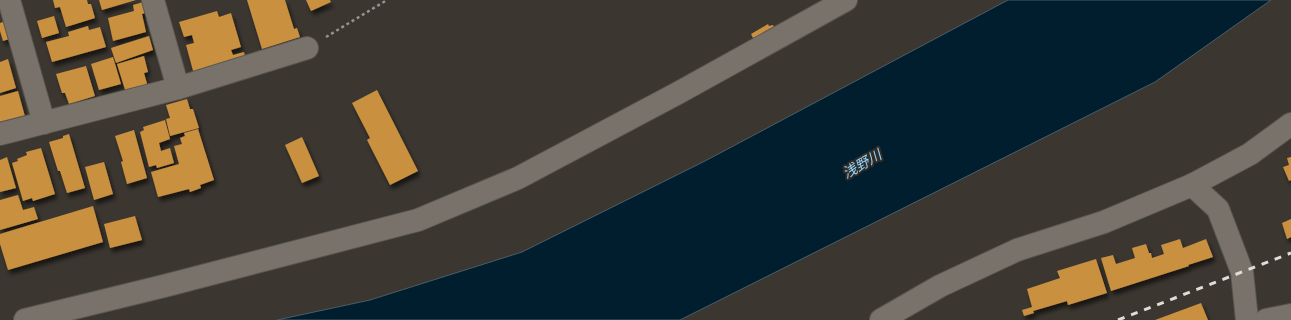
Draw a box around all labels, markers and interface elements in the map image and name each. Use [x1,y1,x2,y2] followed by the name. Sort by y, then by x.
[839,145,886,182] water label: 浅野川

